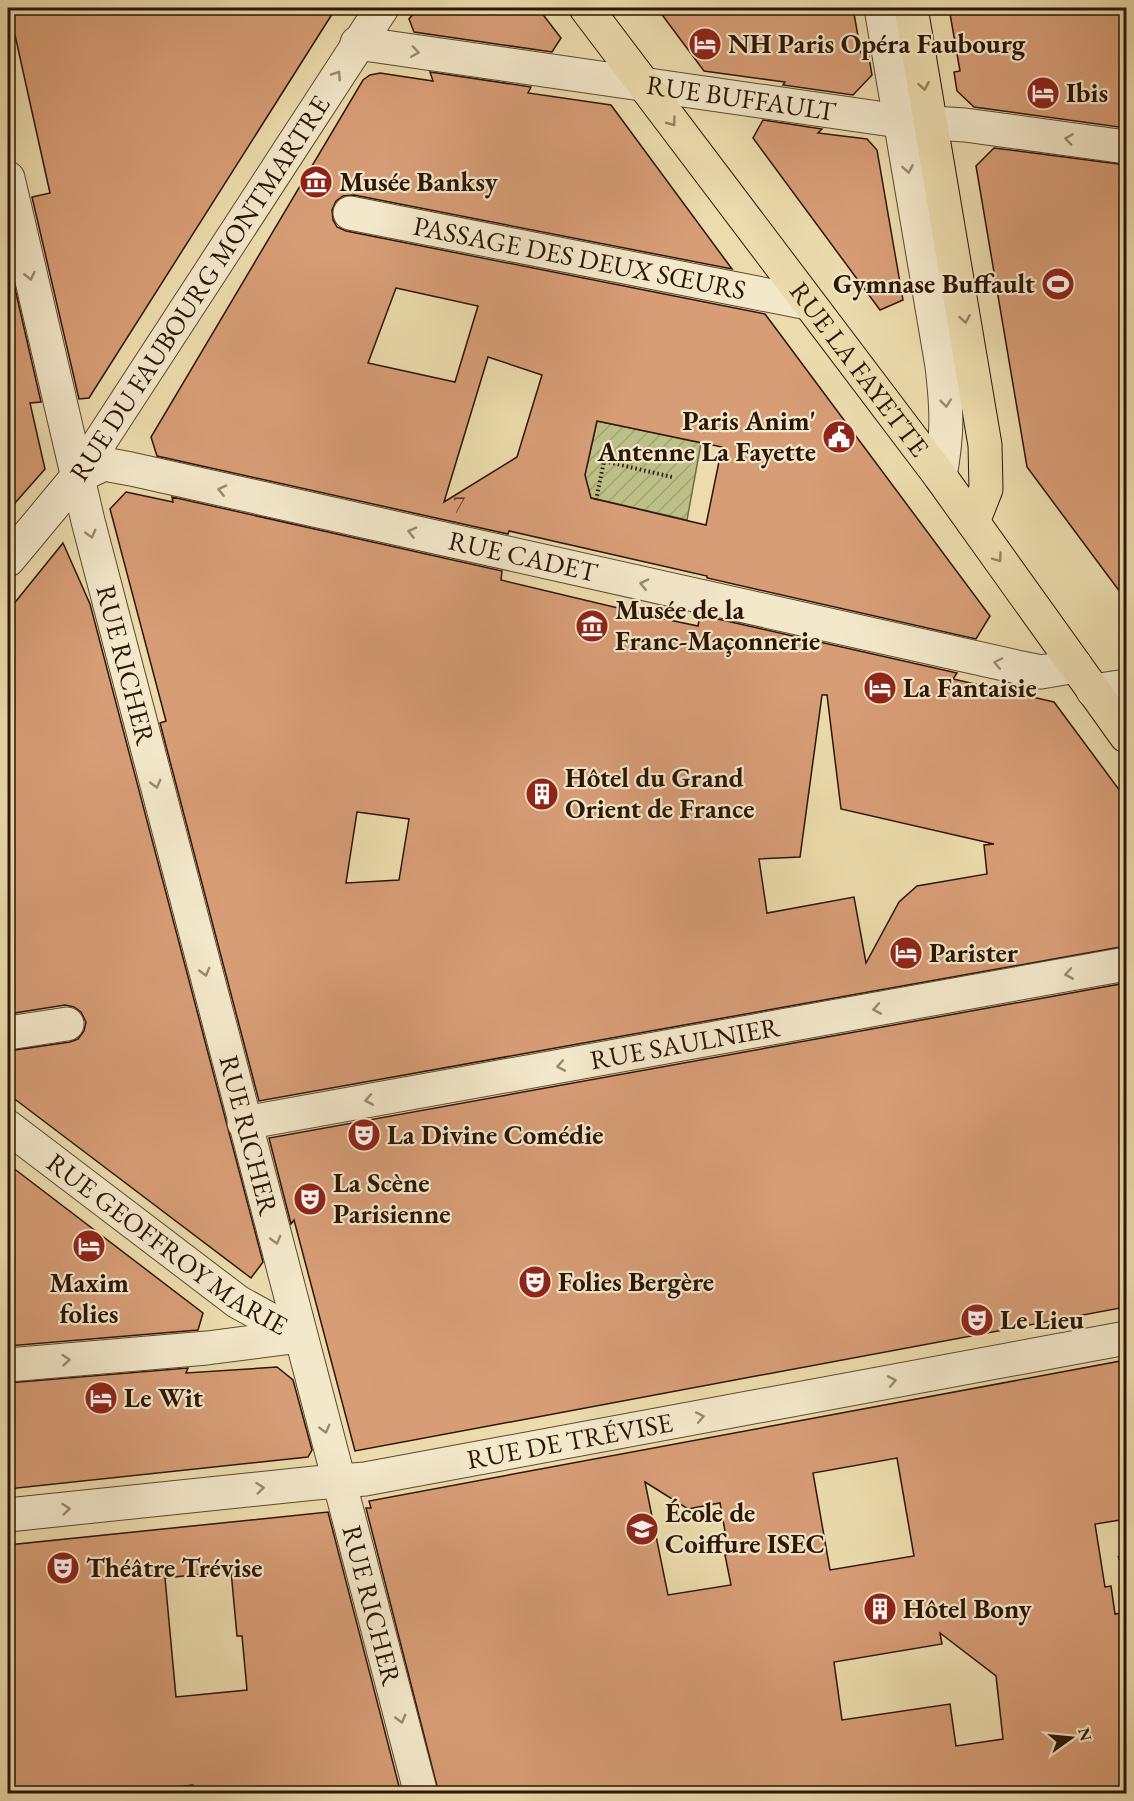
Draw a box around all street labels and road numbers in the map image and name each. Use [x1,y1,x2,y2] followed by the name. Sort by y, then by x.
[644,67,839,129] street label: RUE BUFFAULT
[61,88,338,488] street label: RUE DU FAUBOURG MONTMARTRE
[411,208,749,307] street label: PASSAGE DES DEUX SŒURS
[782,274,937,463] street label: RUE LA FAYETTE
[445,523,602,590] street label: RUE CADET
[88,581,164,749] street label: RUE RICHER
[587,1009,783,1077] street label: RUE SAULNIER
[211,1051,287,1219] street label: RUE RICHER
[40,1145,294,1343] street label: RUE GEOFFROY MARIE
[464,1404,675,1477] street label: RUE DE TRÉVISE
[334,1521,410,1690] street label: RUE RICHER

